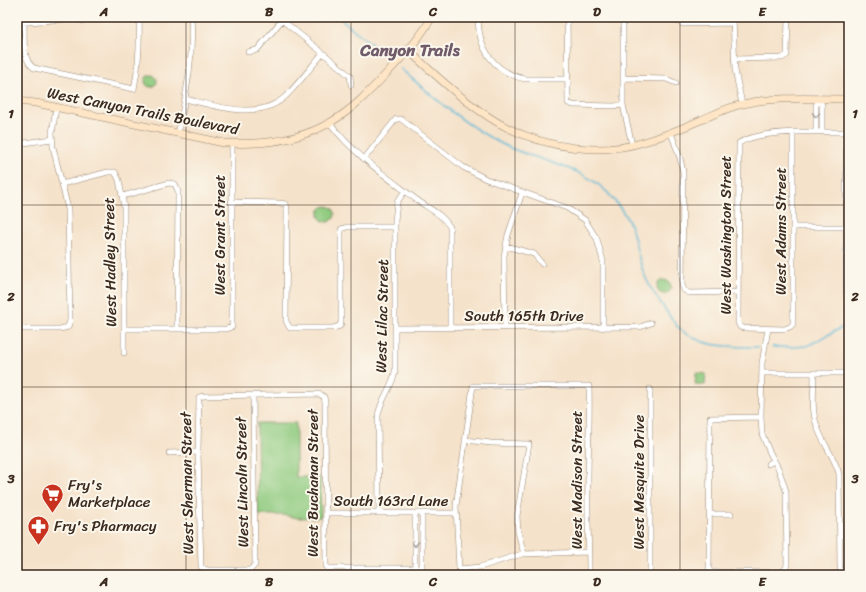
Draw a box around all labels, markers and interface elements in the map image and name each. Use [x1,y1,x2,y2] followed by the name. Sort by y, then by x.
[99,0,108,23] text: A
[265,0,274,23] text: B
[428,0,438,23] text: C
[593,0,601,23] text: D
[758,0,767,23] text: E
[359,35,461,65] district label: Canyon Trails
[45,80,242,143] street label: West Canyon Trails Boulevard
[8,102,14,125] text: 1
[852,102,858,125] text: 1
[812,112,820,118] one-way arrow
[713,155,739,315] street label: West Washington Street
[768,167,794,295] street label: West Adams Street
[207,174,233,295] street label: West Grant Street
[96,197,124,327] street label: West Hadley Street
[368,259,396,373] street label: West Lilac Street
[6,285,15,308] text: 2
[850,285,859,308] text: 2
[464,303,584,329] street label: South 165th Drive
[300,408,326,557] street label: West Buchanan Street
[564,410,590,549] street label: West Madison Street
[173,411,201,554] street label: West Sherman Street
[626,414,652,549] street label: West Mesquite Drive
[228,415,256,548] street label: West Lincoln Street
[6,467,15,490] text: 3
[850,467,859,490] text: 3
[68,472,151,515] place label: Fry's Marketplace
[40,481,66,514] supermarket icon: Fry's Marketplace
[334,488,449,514] street label: South 163rd Lane
[26,513,52,546] pharmacy icon: Fry's Pharmacy
[54,513,157,539] place label: Fry's Pharmacy
[411,541,419,547] one-way arrow
[99,570,108,592] text: A
[265,570,274,592] text: B
[428,570,438,592] text: C
[593,570,601,592] text: D
[758,570,767,592] text: E

